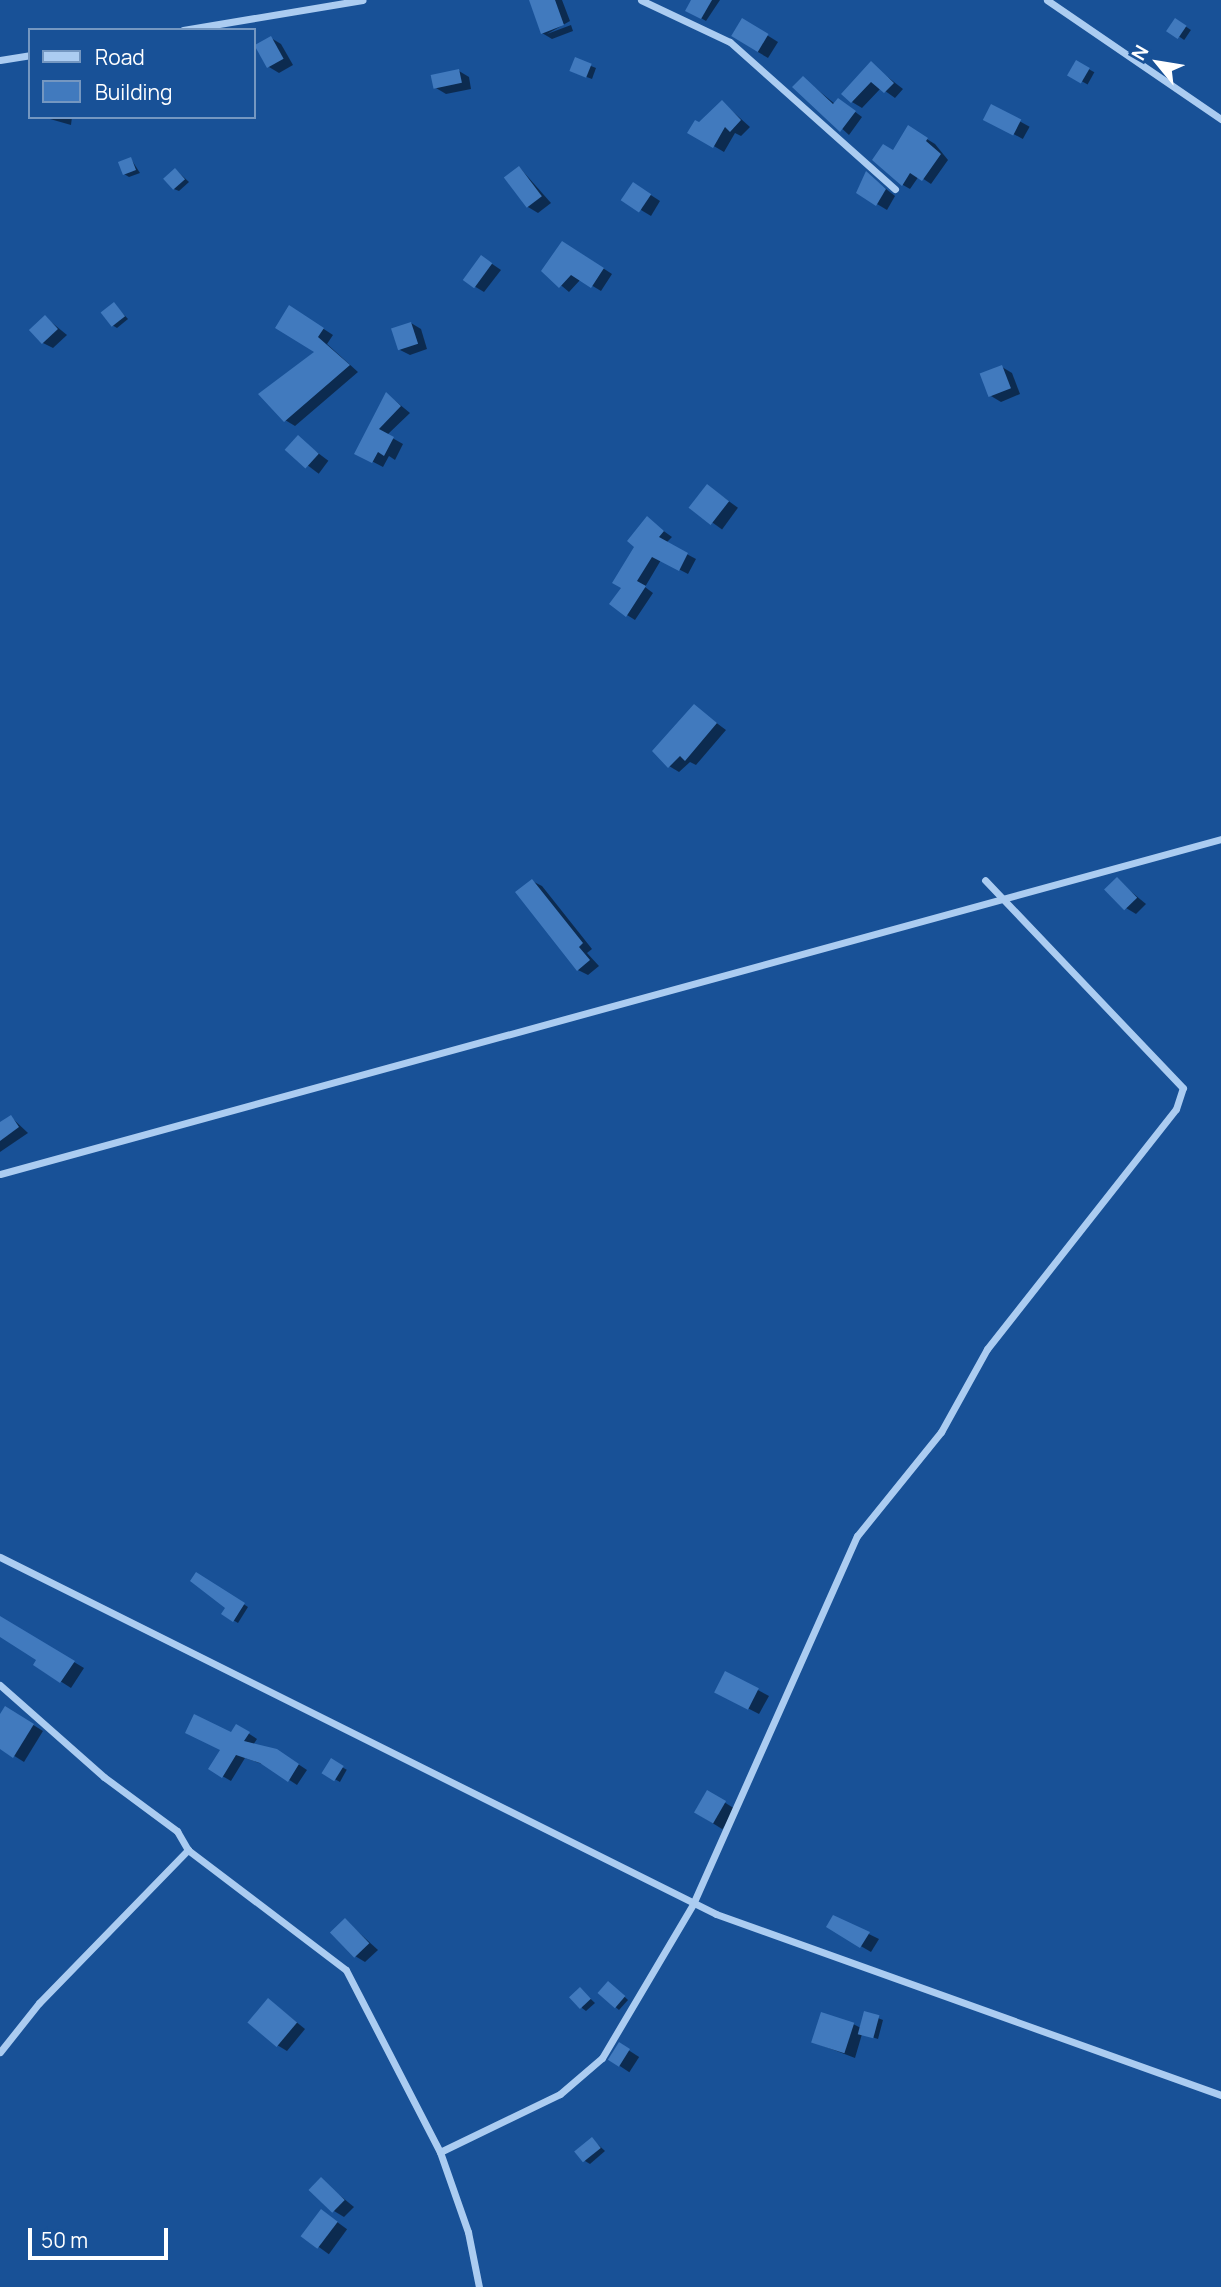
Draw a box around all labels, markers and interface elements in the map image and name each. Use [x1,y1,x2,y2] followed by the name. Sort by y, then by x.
[28,28,256,119] legend
[1123,28,1193,98] north arrow
[1125,40,1154,65] text: N
[95,43,145,71] text: Road
[95,78,172,106] text: Building
[32,2214,172,2258] scale bar
[41,2226,88,2254] text: 50 m

